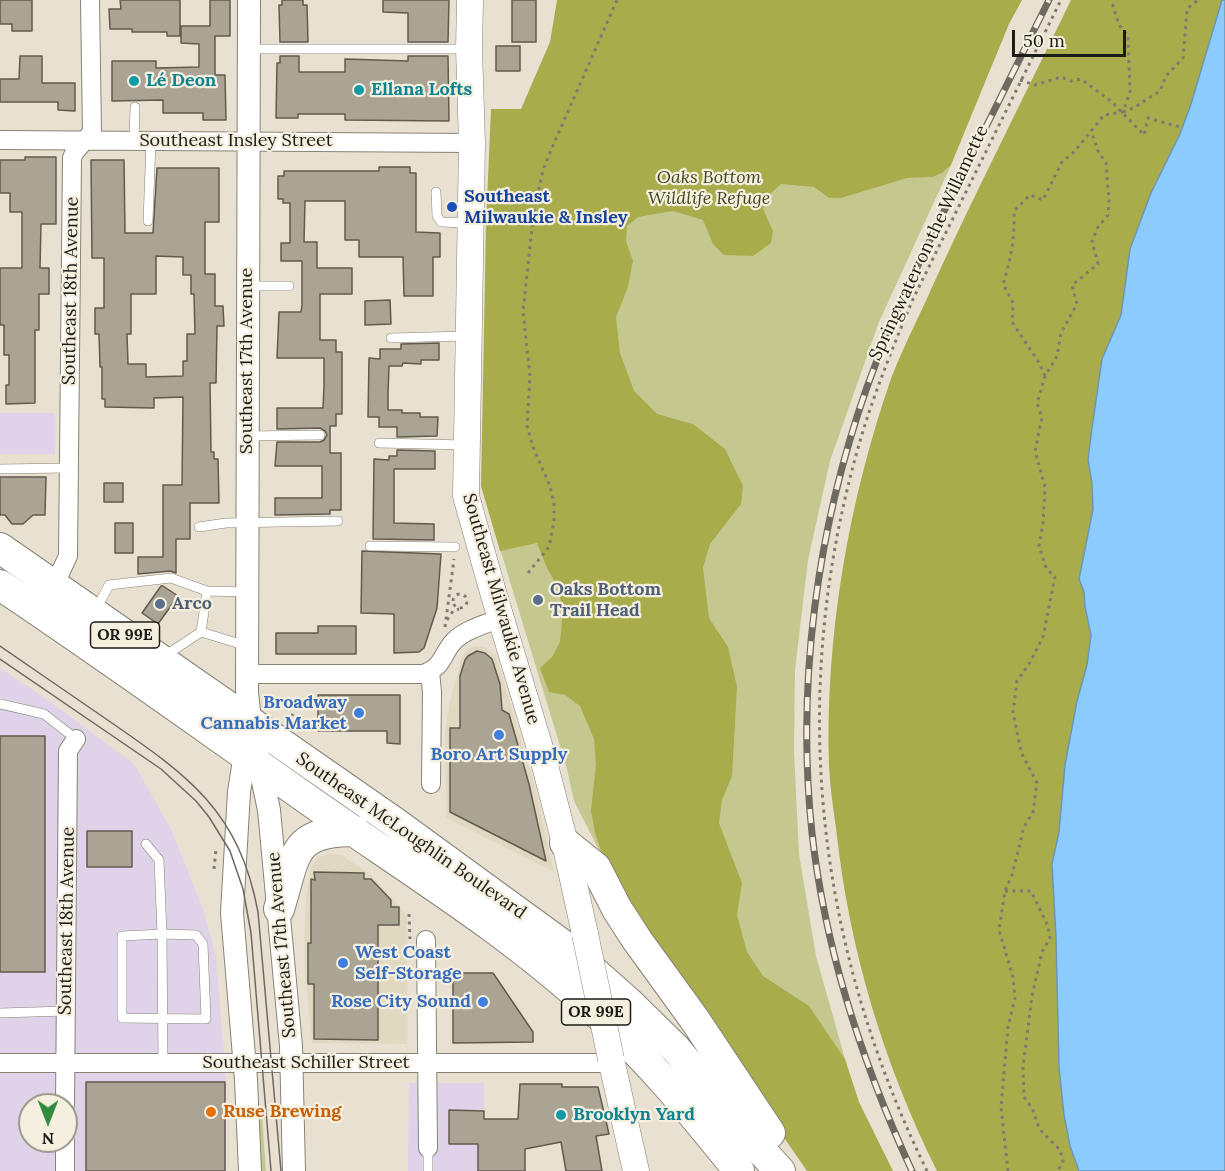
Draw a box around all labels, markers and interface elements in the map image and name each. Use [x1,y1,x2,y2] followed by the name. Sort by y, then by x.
[1015,18,1129,56] scale bar
[1023,29,1065,52] text: 50 m
[146,70,216,92] place label: Lé Deon
[127,74,141,88] marker: Lé Deon
[371,79,472,101] place label: Ellana Lofts
[352,83,366,97] marker: Ellana Lofts
[865,122,993,364] street label: Springwater on the Willamette
[139,130,333,152] street label: Southeast Insley Street
[648,167,770,210] park label: Oaks Bottom Wildlife Refuge
[464,186,628,228] place label: Southeast Milwaukie & Insley
[59,197,83,385] street label: Southeast 18th Avenue
[445,200,459,214] marker: Southeast Milwaukie & Insley
[236,268,258,454] street label: Southeast 17th Avenue
[458,491,544,727] street label: Southeast Milwaukie Avenue
[550,579,661,622] place label: Oaks Bottom Trail Head
[172,593,212,615] place label: Arco
[531,593,545,607] marker: Oaks Bottom Trail Head
[153,597,167,611] marker: Arco
[90,622,160,648] road number: OR 99E
[200,692,347,734] place label: Broadway Cannabis Market
[352,706,366,720] marker: Broadway Cannabis Market
[492,728,506,742] marker: Boro Art Supply
[431,744,567,766] place label: Boro Art Supply
[292,748,530,924] street label: Southeast McLoughlin Boulevard
[55,827,79,1015] street label: Southeast 18th Avenue
[263,851,301,1039] street label: Southeast 17th Avenue
[355,942,462,984] place label: West Coast Self-Storage
[336,956,350,970] marker: West Coast Self-Storage
[331,991,471,1013] place label: Rose City Sound
[476,995,490,1009] marker: Rose City Sound
[562,999,630,1025] road number: OR 99E
[203,1052,409,1074] street label: Southeast Schiller Street
[18,1093,78,1153] north arrow
[223,1101,341,1123] place label: Ruse Brewing
[573,1104,695,1126] place label: Brooklyn Yard
[204,1105,218,1119] marker: Ruse Brewing
[554,1108,568,1122] marker: Brooklyn Yard
[42,1129,54,1149] text: N

